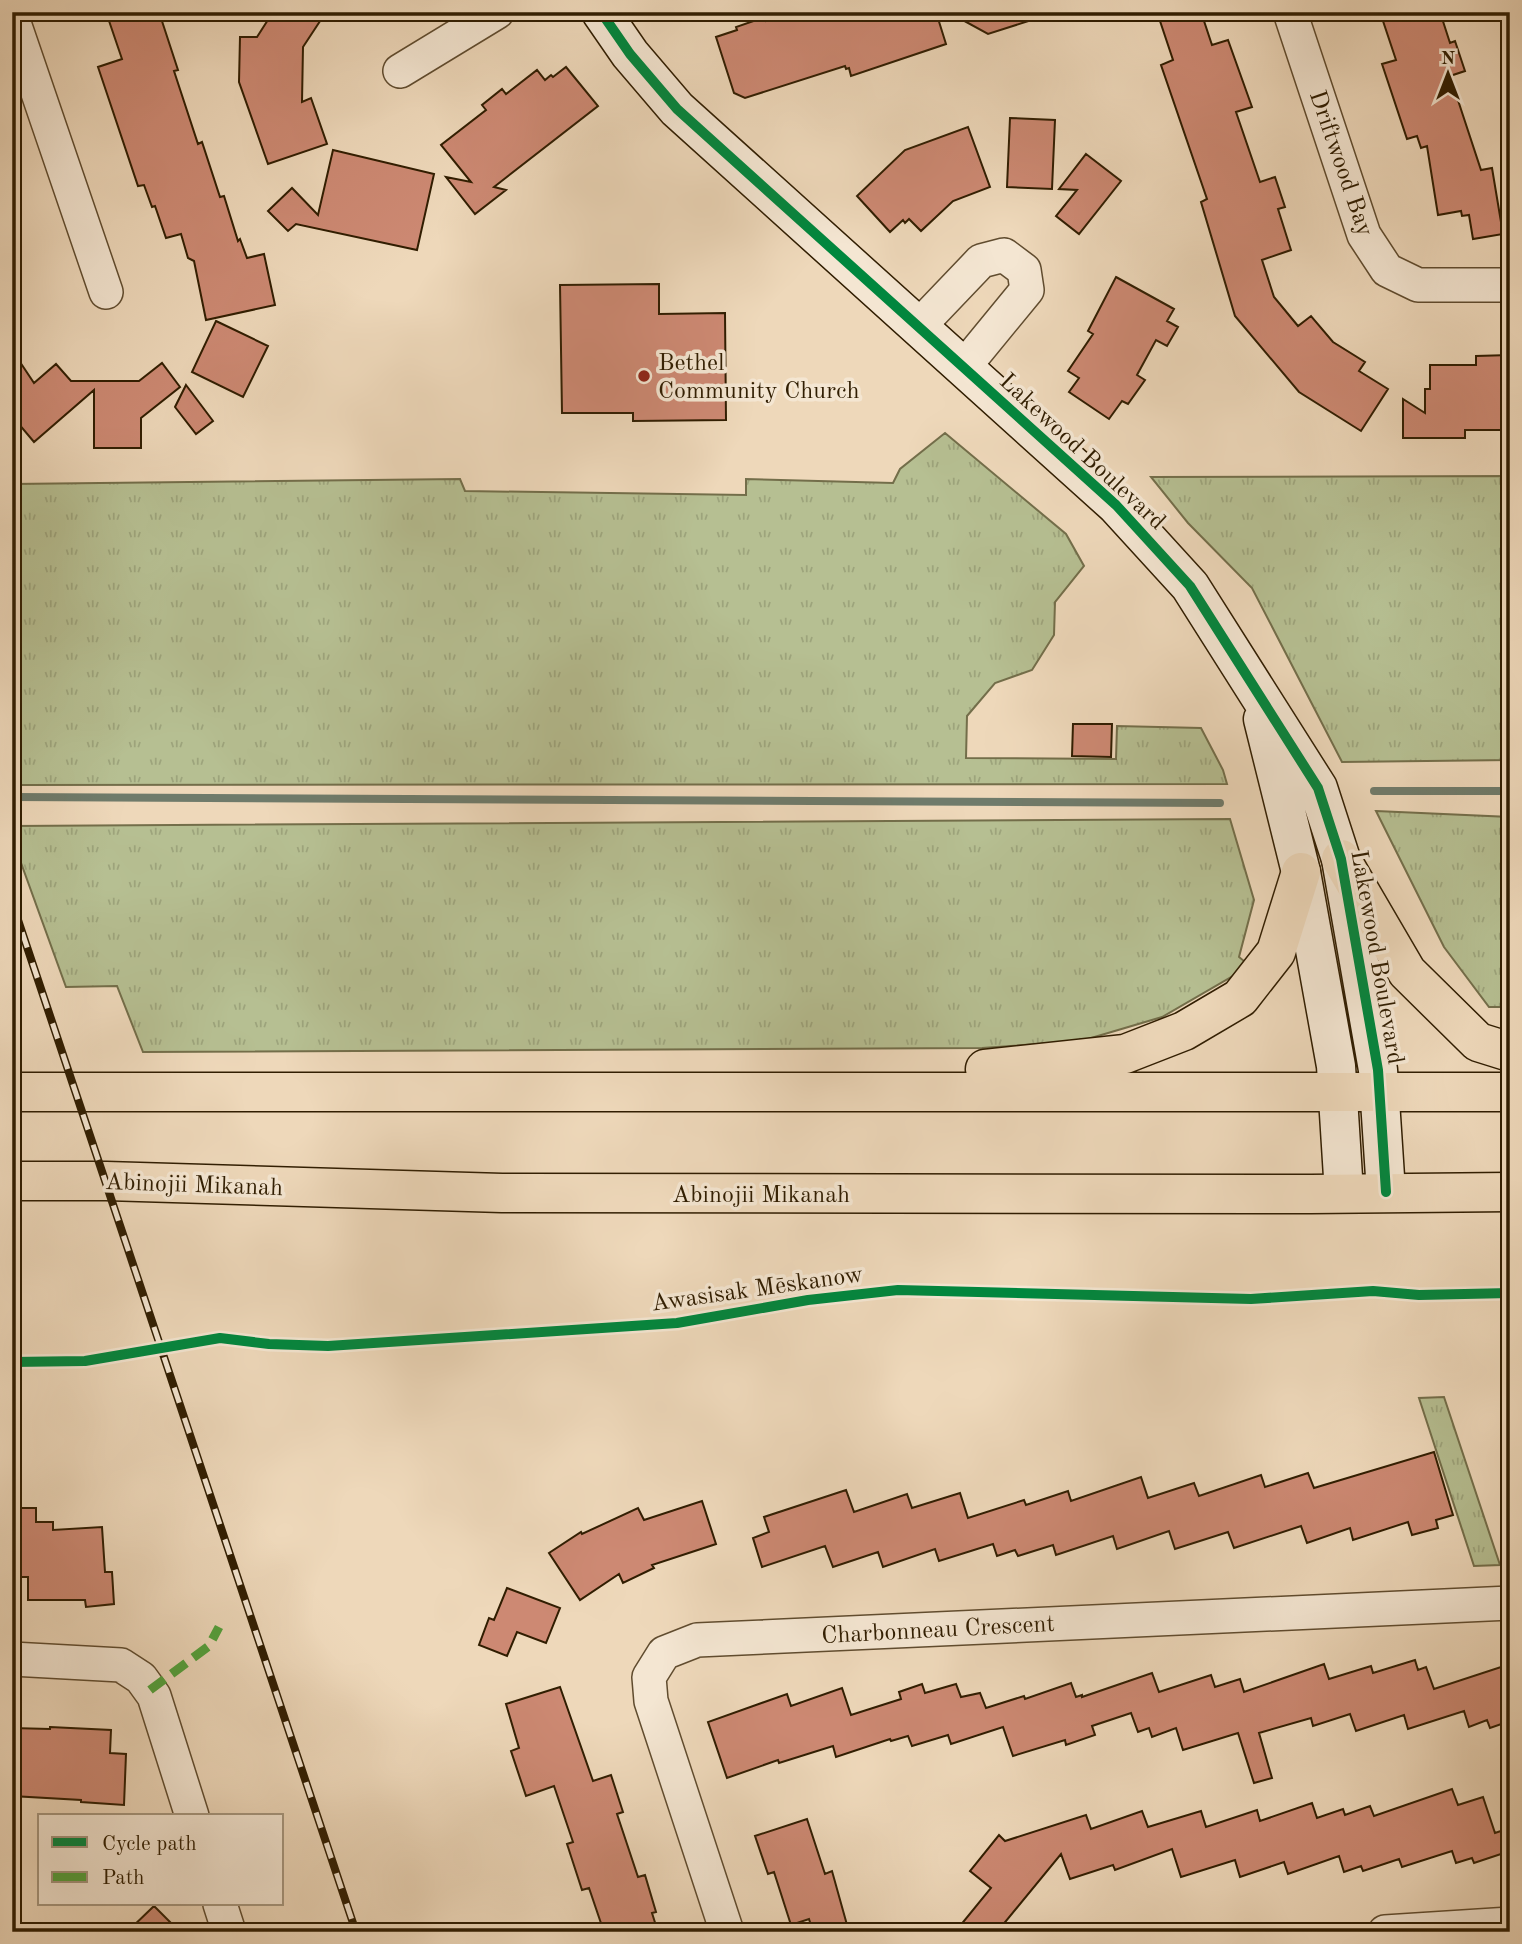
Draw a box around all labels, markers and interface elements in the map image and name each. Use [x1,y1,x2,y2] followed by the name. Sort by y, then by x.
[1414,38,1484,108] north arrow
[1441,50,1456,69] text: N
[1304,88,1376,240] street label: Driftwood Bay
[658,352,860,404] place label: Bethel Community Church
[636,368,652,384] marker: Bethel Community Church
[994,370,1169,535] street label: Lakewood Boulevard
[1345,848,1407,1066] street label: Lakewood Boulevard
[104,1171,283,1201] street label: Abinojii Mikanah
[672,1184,850,1208] street label: Abinojii Mikanah
[650,1263,865,1317] street label: Awasisak Mēskanow
[821,1613,1055,1649] street label: Charbonneau Crescent
[38,1814,284,1906] legend
[102,1834,197,1855] text: Cycle path
[102,1868,145,1889] text: Path

